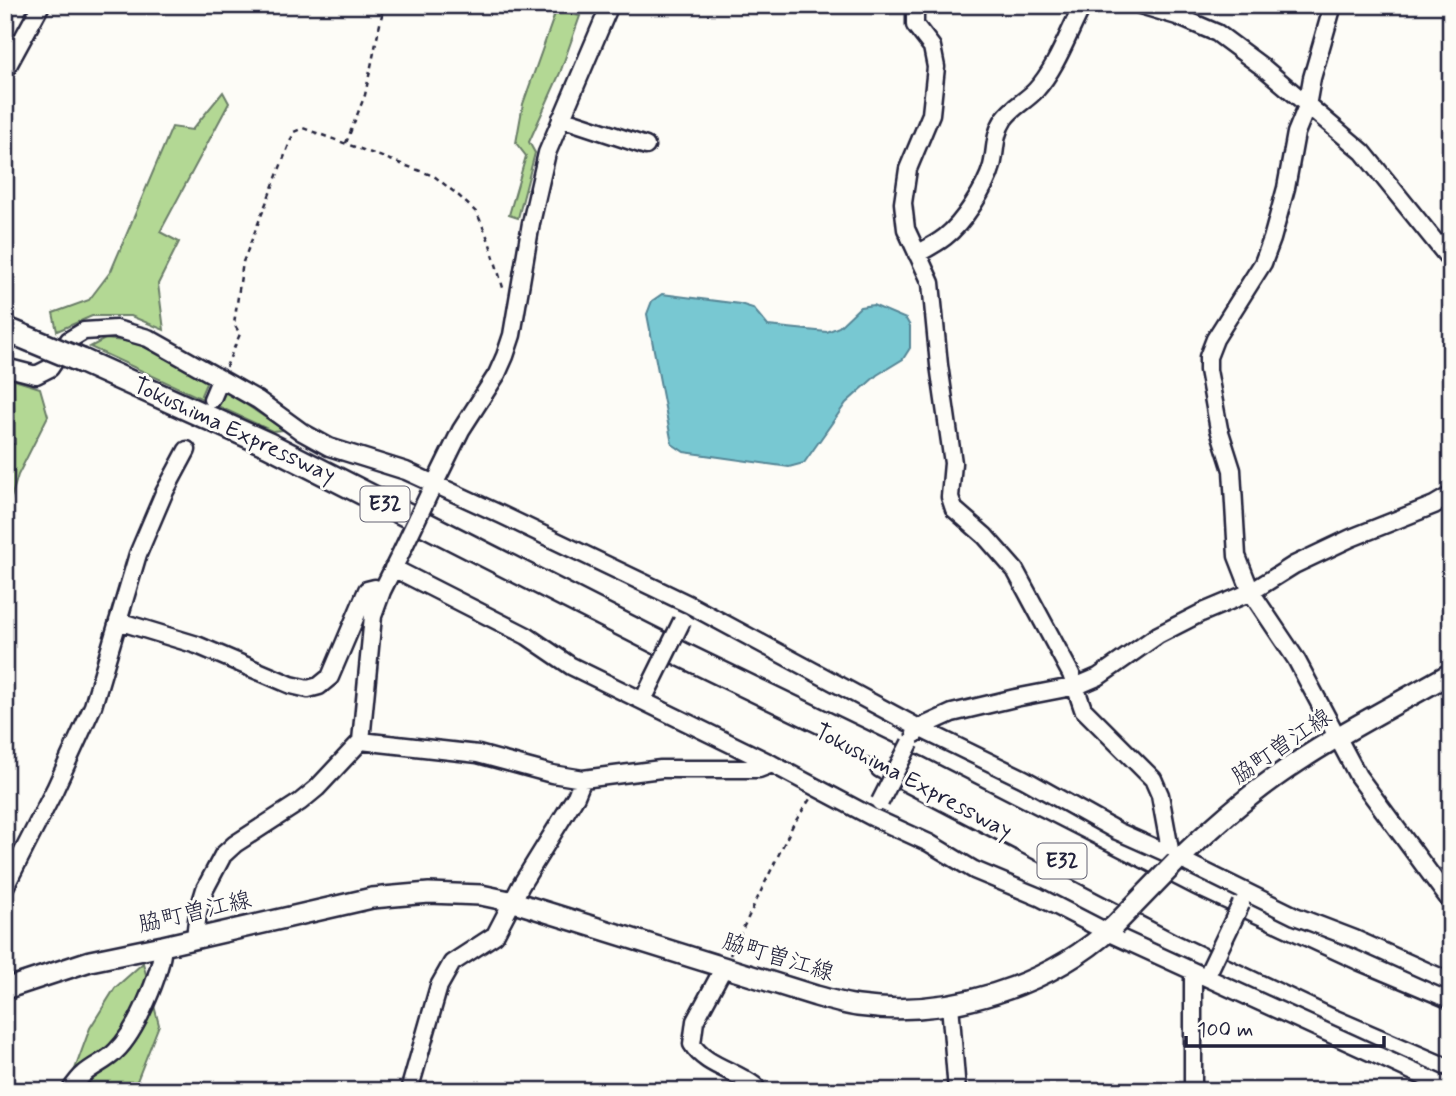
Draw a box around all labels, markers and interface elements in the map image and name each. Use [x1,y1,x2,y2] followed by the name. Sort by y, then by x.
[128,371,340,491] street label: Tokushima Expressway
[360,486,410,522] road number: E32
[1226,702,1338,792] street label: 脇町曽江線
[809,717,1017,847] street label: Tokushima Expressway
[1038,844,1086,878] road number: E32
[136,885,254,941] street label: 脇町曽江線
[719,927,837,989] street label: 脇町曽江線
[1186,1005,1384,1049] scale bar
[1197,1016,1253,1044] text: 100 m

